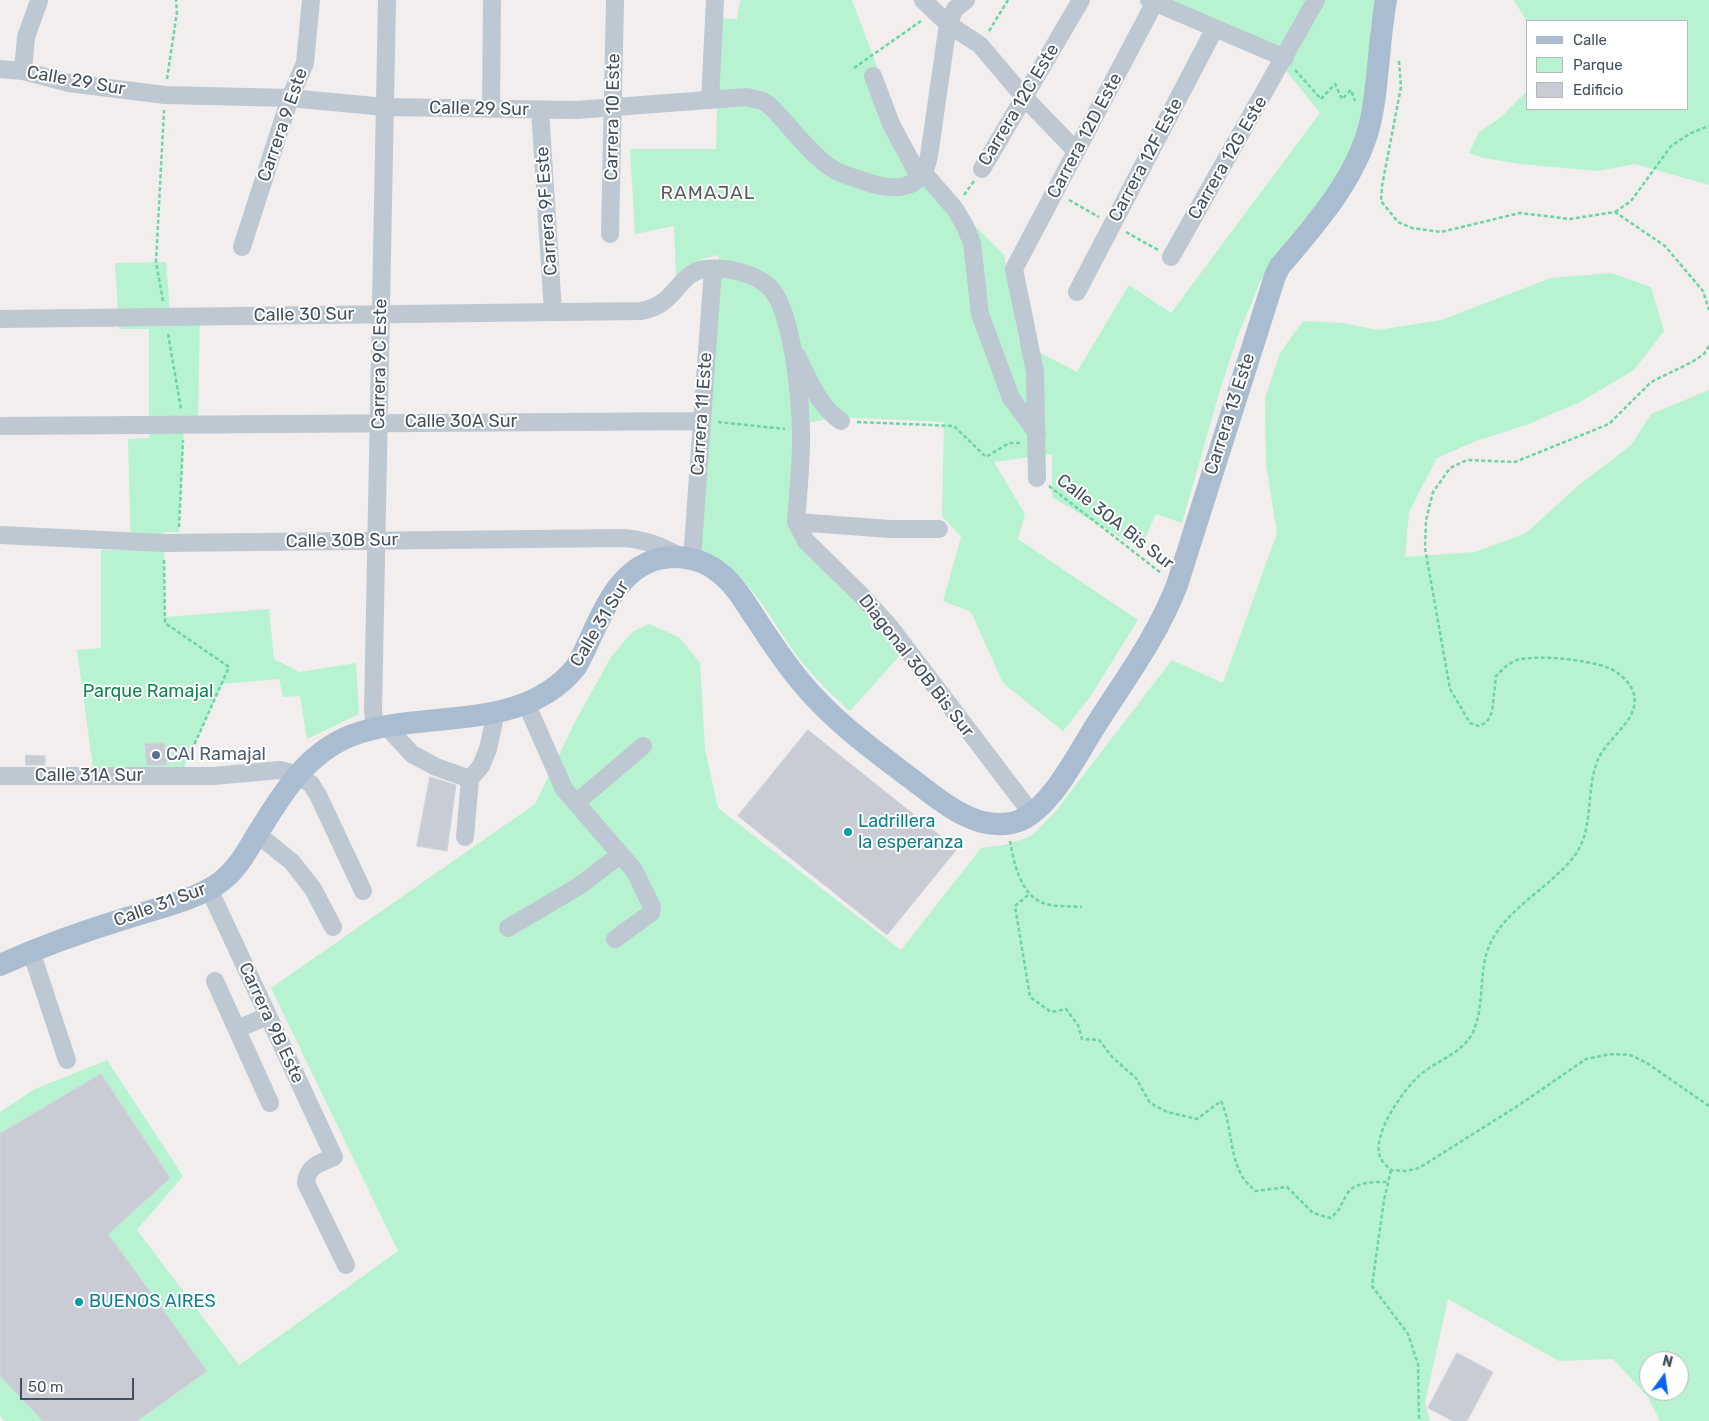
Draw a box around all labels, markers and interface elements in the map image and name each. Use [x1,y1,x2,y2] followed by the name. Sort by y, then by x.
[1526,20,1689,110] legend
[1573,31,1607,49] text: Calle
[974,40,1064,170] street label: Carrera 12C Este
[601,53,625,181] street label: Carrera 10 Este
[1573,56,1623,74] text: Parque
[25,62,127,100] street label: Calle 29 Sur
[253,65,313,185] street label: Carrera 9 Este
[1043,70,1127,202] street label: Carrera 12D Este
[1573,81,1623,99] text: Edificio
[1184,93,1272,223] street label: Carrera 12G Este
[1104,94,1188,226] street label: Carrera 12F Este
[429,97,529,121] street label: Calle 29 Sur
[532,146,562,276] street label: Carrera 9F Este
[660,183,756,205] district label: RAMAJAL
[368,298,392,430] street label: Carrera 9C Este
[253,303,355,327] street label: Calle 30 Sur
[1200,350,1260,478] street label: Carrera 13 Este
[687,352,717,476] street label: Carrera 11 Este
[405,411,517,433] street label: Calle 30A Sur
[1052,470,1178,574] street label: Calle 30A Bis Sur
[285,529,399,553] street label: Calle 30B Sur
[566,577,634,671] street label: Calle 31 Sur
[854,590,978,742] street label: Diagonal 30B Bis Sur
[83,681,213,703] park label: Parque Ramajal
[166,744,266,766] place label: CAI Ramajal
[150,749,162,761] marker: CAI Ramajal
[35,765,143,787] street label: Calle 31A Sur
[858,811,963,854] place label: Ladrillera la esperanza
[842,826,854,838] marker: Ladrillera la esperanza
[111,878,209,932] street label: Calle 31 Sur
[234,959,308,1087] street label: Carrera 9B Este
[89,1291,216,1313] place label: BUENOS AIRES
[73,1296,85,1308] marker: BUENOS AIRES
[1639,1351,1689,1401] north arrow
[1661,1352,1674,1371] text: N
[22,1368,136,1400] scale bar
[28,1378,63,1396] text: 50 m

